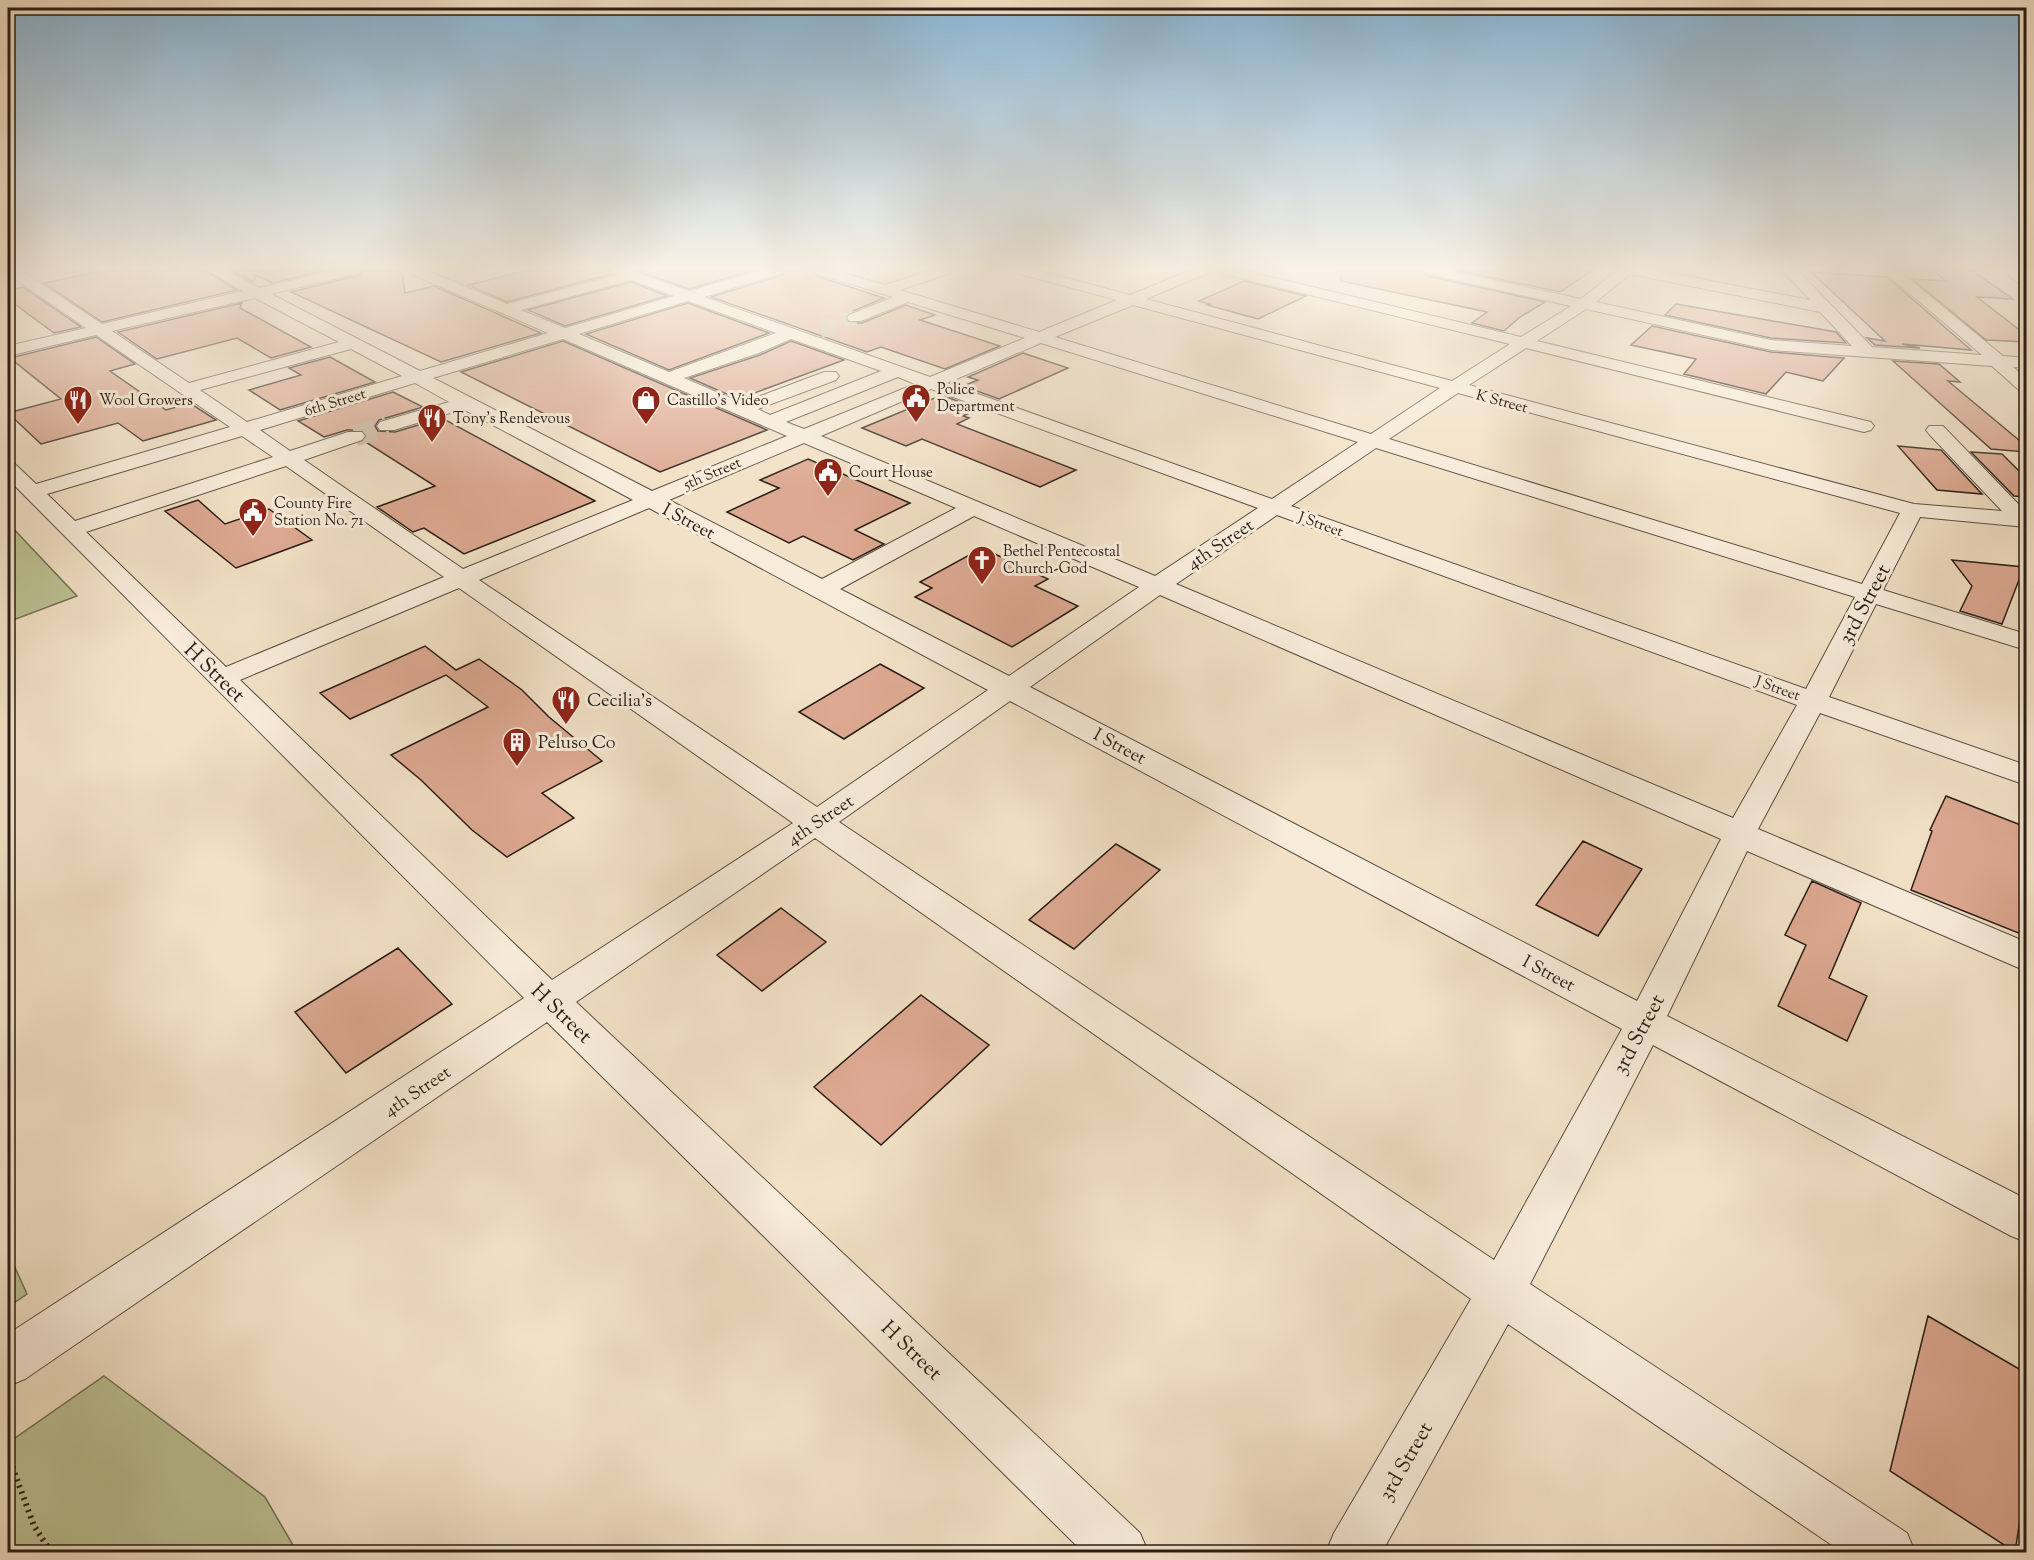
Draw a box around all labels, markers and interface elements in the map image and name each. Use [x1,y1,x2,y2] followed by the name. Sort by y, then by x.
[937,380,1015,418] place label: Police Department
[900,382,932,424] public building icon: Police Department
[62,384,94,426] restaurant icon: Wool Growers
[302,384,369,423] street label: 6th Street
[630,384,662,426] shop icon: Castillo's Video
[1473,385,1530,419] street label: K Street
[99,391,193,412] place label: Wool Growers
[667,391,769,412] place label: Castillo's Video
[416,402,448,444] restaurant icon: Tony's Rendevous
[453,409,570,430] place label: Tony's Rendevous
[679,453,745,496] street label: 5th Street
[812,456,844,498] public building icon: Court House
[849,463,933,484] place label: Court House
[274,494,364,532] place label: County Fire Station No. 71
[237,496,269,538] public building icon: County Fire Station No. 71
[657,498,719,547] street label: I Street
[1294,507,1346,543] street label: J Street
[1182,514,1260,578] street label: 4th Street
[1003,542,1120,580] place label: Bethel Pentecostal Church-God
[966,544,998,586] church icon: Bethel Pentecostal Church-God
[1832,560,1899,650] street label: 3rd Street
[176,636,251,710] street label: H Street
[1751,671,1803,707] street label: J Street
[550,684,582,726] restaurant icon: Cecilia's
[587,689,652,715] place label: Cecilia's
[1088,723,1150,772] street label: I Street
[501,726,533,768] building icon: Peluso Co
[538,731,616,757] place label: Peluso Co
[782,790,860,854] street label: 4th Street
[1517,950,1579,999] street label: I Street
[523,977,598,1051] street label: H Street
[1606,990,1673,1080] street label: 3rd Street
[379,1061,457,1125] street label: 4th Street
[873,1314,948,1388] street label: H Street
[1372,1417,1441,1507] street label: 3rd Street

